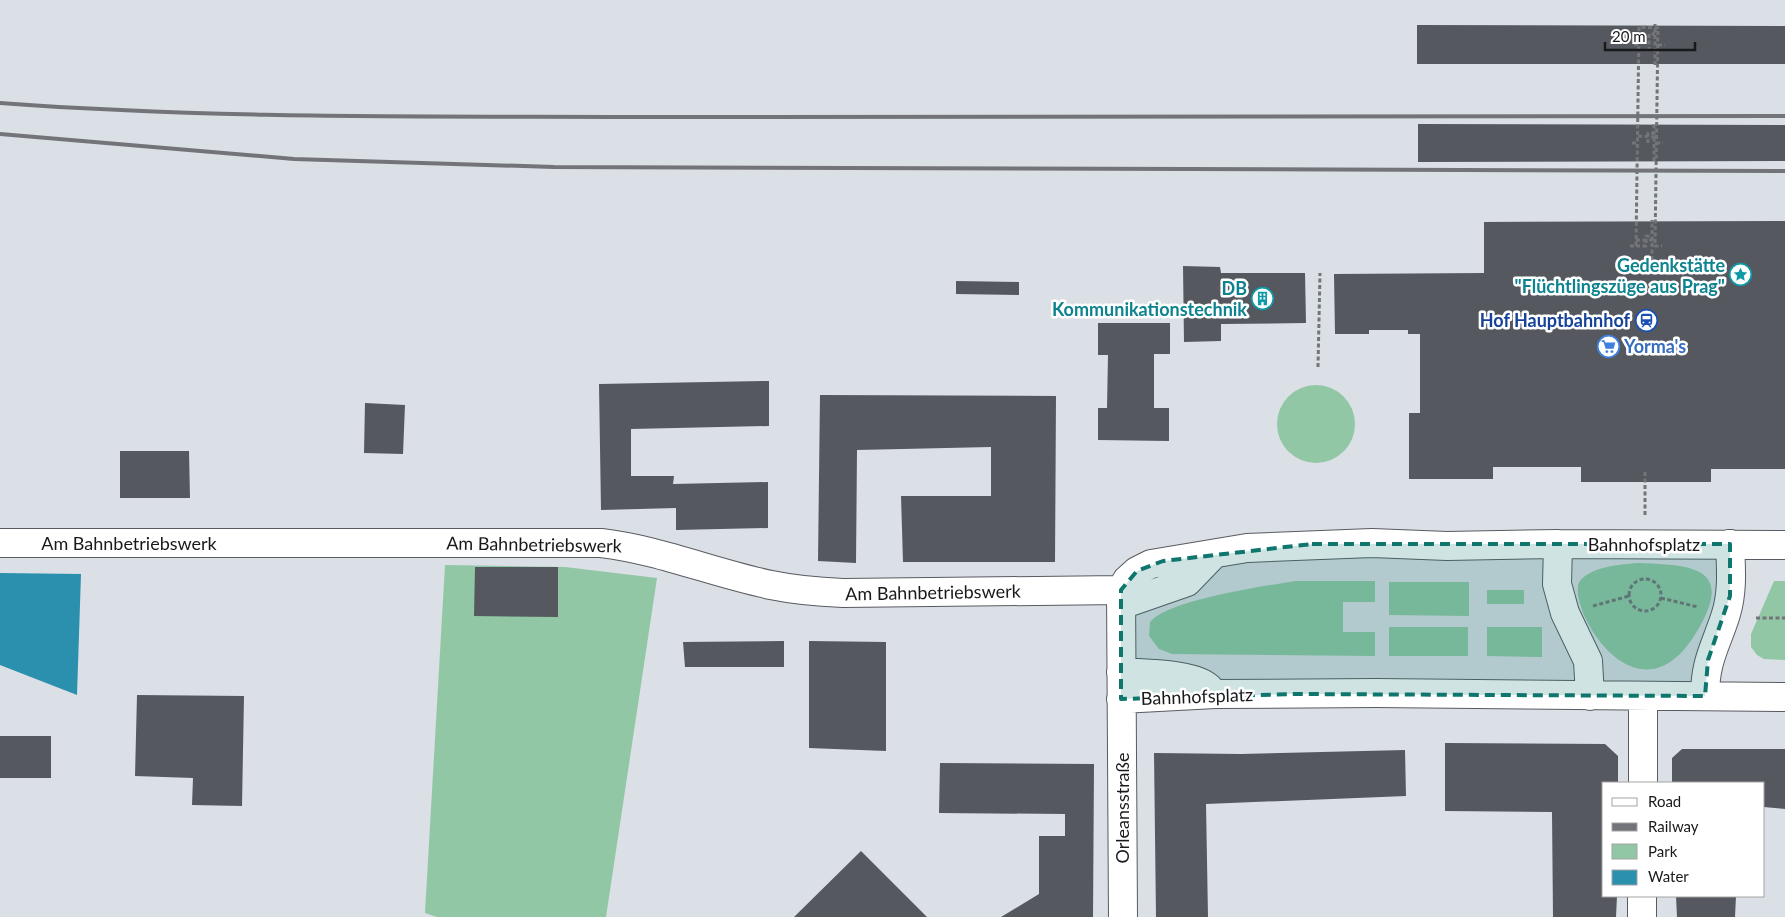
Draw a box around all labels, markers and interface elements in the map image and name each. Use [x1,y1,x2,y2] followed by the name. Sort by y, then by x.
[1605,20,1695,52] scale bar
[1612,27,1646,45] text: 20 m
[1515,254,1725,297] place label: Gedenkstätte "Flüchtlingszüge aus Prag"
[1729,263,1753,287] place icon: Gedenkstätte "Flüchtlingszüge aus Prag"
[1052,277,1247,320] place label: DB Kommunikationstechnik
[1251,286,1275,310] building icon: DB Kommunikationstechnik
[1634,308,1658,332] station icon: Hof Hauptbahnhof
[1480,309,1631,331] place label: Hof Hauptbahnhof
[1596,334,1620,358] supermarket icon: Yorma's
[1623,335,1686,357] place label: Yorma's
[446,531,623,557] street label: Am Bahnbetriebswerk
[41,532,218,554] street label: Am Bahnbetriebswerk
[1588,533,1700,555] street label: Bahnhofsplatz
[845,579,1022,605] street label: Am Bahnbetriebswerk
[1140,683,1254,709] street label: Bahnhofsplatz
[1111,753,1133,863] street label: Orleansstraße
[1602,782,1765,897] legend
[1648,792,1681,810] text: Road
[1648,817,1699,835] text: Railway
[1648,842,1678,860] text: Park
[1648,867,1689,885] text: Water

